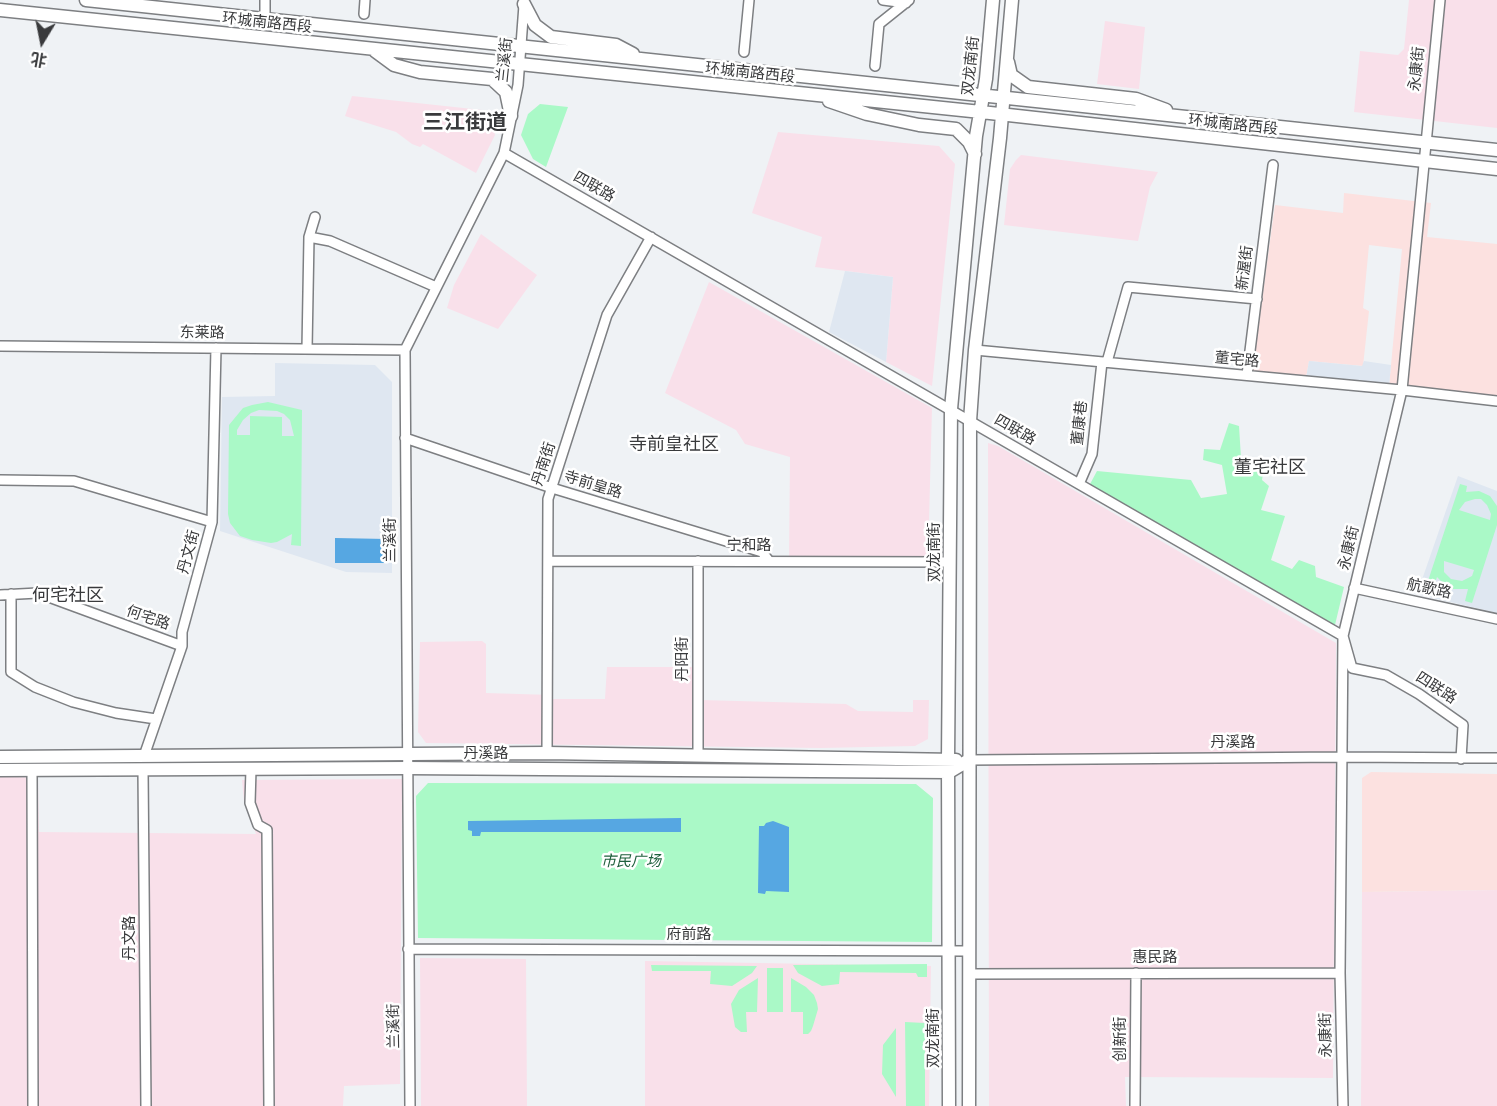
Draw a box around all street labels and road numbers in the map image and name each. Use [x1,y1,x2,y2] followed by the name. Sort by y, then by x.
[221,9,313,37] street label: 环城南路西段
[959,35,983,97] street label: 双龙南街
[494,37,516,83] street label: 兰溪街
[1406,46,1428,92] street label: 永康街
[704,59,796,87] street label: 环城南路西段
[1187,111,1279,139] street label: 环城南路西段
[570,168,618,206] street label: 四联路
[1233,245,1257,291] street label: 新渥街
[179,324,225,342] street label: 东莱路
[1214,349,1260,371] street label: 董宅路
[1069,400,1091,446] street label: 董康巷
[991,411,1039,449] street label: 四联路
[528,440,560,488] street label: 丹南街
[562,468,624,502] street label: 寺前皇路
[382,518,400,562] street label: 兰溪街
[926,522,944,582] street label: 双龙南街
[1335,524,1363,572] street label: 永康街
[174,528,204,576] street label: 丹文街
[727,537,771,555] street label: 宁和路
[1405,576,1453,602] street label: 航歌路
[124,602,172,634] street label: 何宅路
[674,637,692,681] street label: 丹阳街
[1412,668,1460,708] street label: 四联路
[1211,734,1255,752] street label: 丹溪路
[464,745,508,763] street label: 丹溪路
[121,916,139,960] street label: 丹文路
[667,926,711,944] street label: 府前路
[1133,949,1177,967] street label: 惠民路
[385,1003,403,1049] street label: 兰溪街
[925,1008,943,1068] street label: 双龙南街
[1317,1012,1335,1058] street label: 永康街
[1112,1017,1130,1061] street label: 创新街

